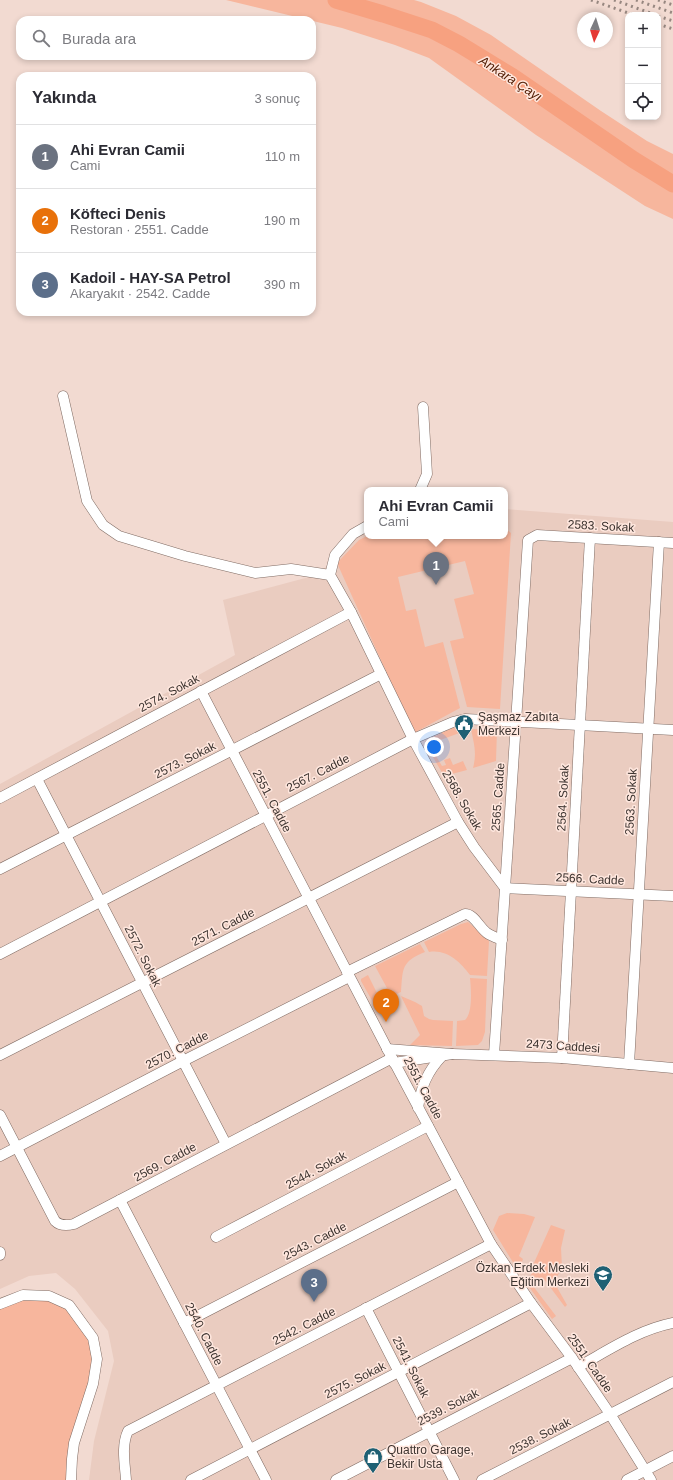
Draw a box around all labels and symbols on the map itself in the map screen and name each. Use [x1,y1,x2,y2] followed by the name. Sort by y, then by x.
[577,12,613,48] north arrow
[476,52,545,104] water label: Ankara Çayı
[567,517,636,535] street label: 2583. Sokak
[423,552,449,585] pin: 1
[136,671,203,715] street label: 2574. Sokak
[478,710,559,738] place label: Şaşmaz Zabıta Merkezi
[453,713,475,741] public building icon: Şaşmaz Zabıta Merkezi
[424,737,444,757] your location
[152,738,219,781] street label: 2573. Sokak
[284,751,352,795] street label: 2567. Cadde
[489,762,507,832] street label: 2565. Cadde
[554,763,572,832] street label: 2564. Sokak
[250,767,294,835] street label: 2551. Cadde
[622,767,640,836] street label: 2563. Sokak
[439,768,485,833] street label: 2568. Sokak
[555,870,625,888] street label: 2566. Cadde
[189,905,257,949] street label: 2571. Cadde
[122,923,165,990] street label: 2572. Sokak
[373,989,399,1022] pin: 2
[143,1028,211,1072] street label: 2570. Cadde
[526,1036,600,1056] street label: 2473 Caddesi
[401,1054,445,1122] street label: 2551. Cadde
[131,1140,199,1184] street label: 2569. Cadde
[283,1148,350,1192] street label: 2544. Sokak
[281,1219,349,1263] street label: 2543. Cadde
[476,1261,589,1289] place label: Özkan Erdek Mesleki Eğitim Merkezi
[592,1264,614,1292] school or university icon: Özkan Erdek Mesleki Eğitim Merkezi
[301,1269,327,1302] pin: 3
[182,1300,226,1368] street label: 2540. Cadde
[270,1304,338,1348] street label: 2542. Cadde
[565,1331,616,1395] street label: 2551. Cadde
[390,1334,433,1401] street label: 2541. Sokak
[322,1358,389,1401] street label: 2575. Sokak
[415,1385,482,1428] street label: 2539. Sokak
[507,1414,574,1457] street label: 2538. Sokak
[387,1443,474,1471] place label: Quattro Garage, Bekir Usta
[362,1446,384,1474] shop icon: Quattro Garage, Bekir Usta

